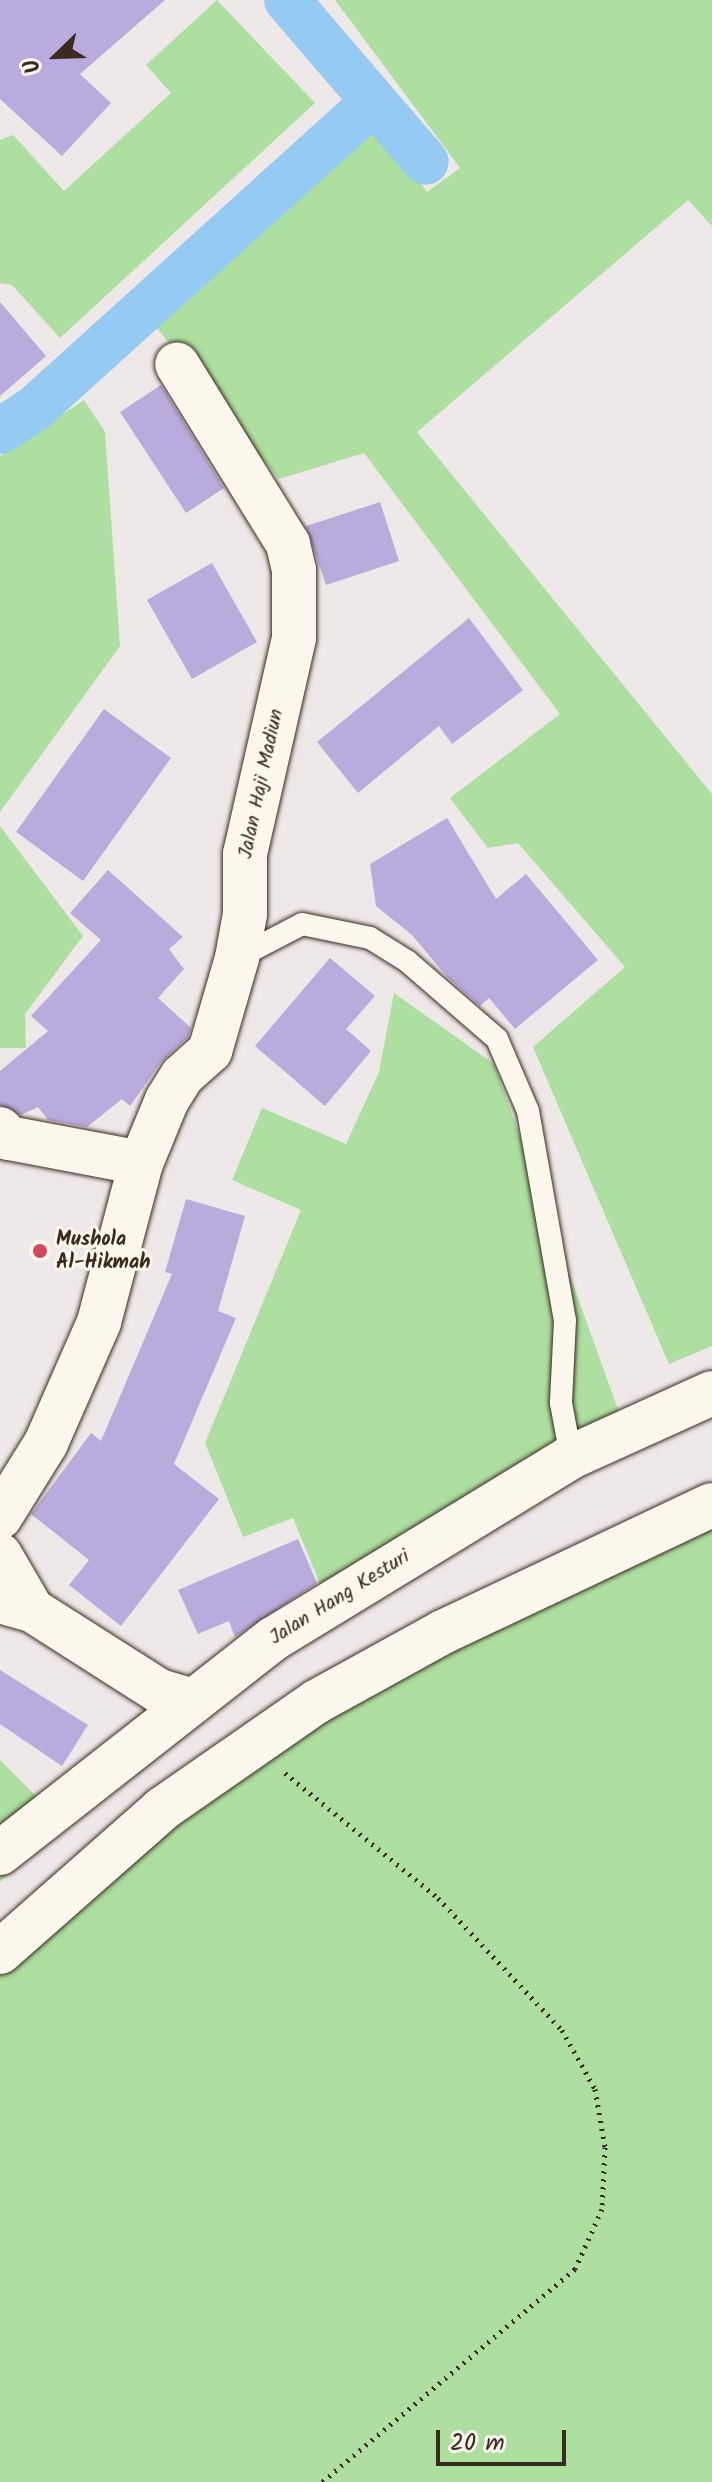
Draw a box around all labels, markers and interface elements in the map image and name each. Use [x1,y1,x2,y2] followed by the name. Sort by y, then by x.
[16,16,96,96] north arrow
[15,53,52,78] text: U
[234,707,290,861] street label: Jalan Haji Madiun
[56,1228,150,1275] place label: Mushola Al-Hikmah
[31,1242,49,1260] marker: Mushola Al-Hikmah
[265,1545,415,1651] street label: Jalan Hang Kesturi
[440,2414,570,2464] scale bar
[450,2424,505,2463] text: 20 m

